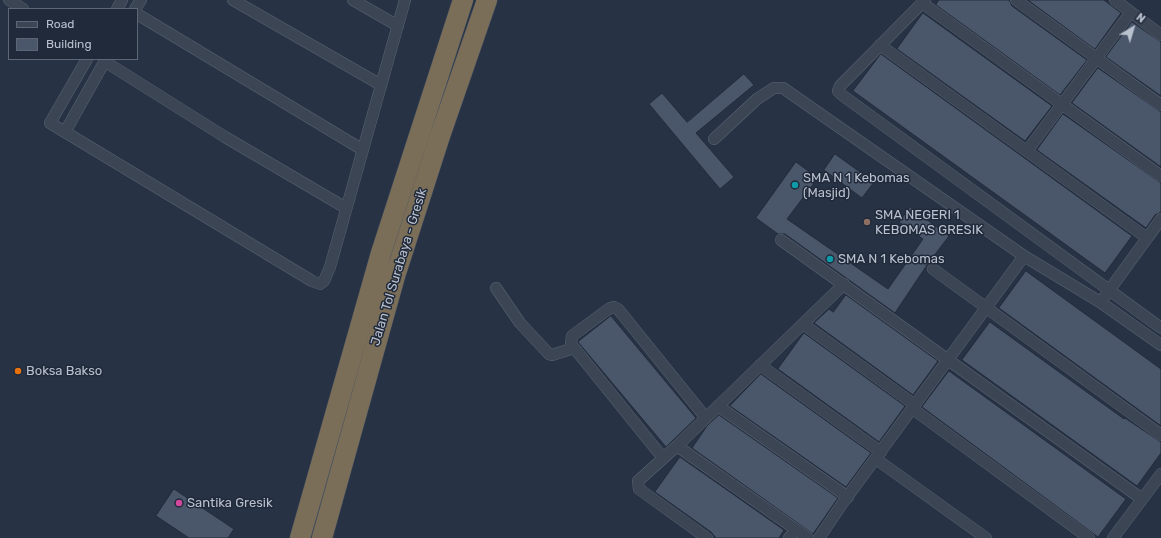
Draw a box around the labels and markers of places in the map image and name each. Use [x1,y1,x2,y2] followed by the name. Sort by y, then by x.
[803,170,910,201] place label: SMA N 1 Kebomas (Masjid)
[790,180,800,190] marker: SMA N 1 Kebomas (Masjid)
[875,207,983,238] place label: SMA NEGERI 1 KEBOMAS GRESIK
[862,217,872,227] marker: SMA NEGERI 1 KEBOMAS GRESIK
[838,251,945,267] place label: SMA N 1 Kebomas
[825,254,835,264] marker: SMA N 1 Kebomas
[26,363,102,379] place label: Boksa Bakso
[13,366,23,376] marker: Boksa Bakso
[187,495,273,511] place label: Santika Gresik
[174,498,184,508] marker: Santika Gresik

